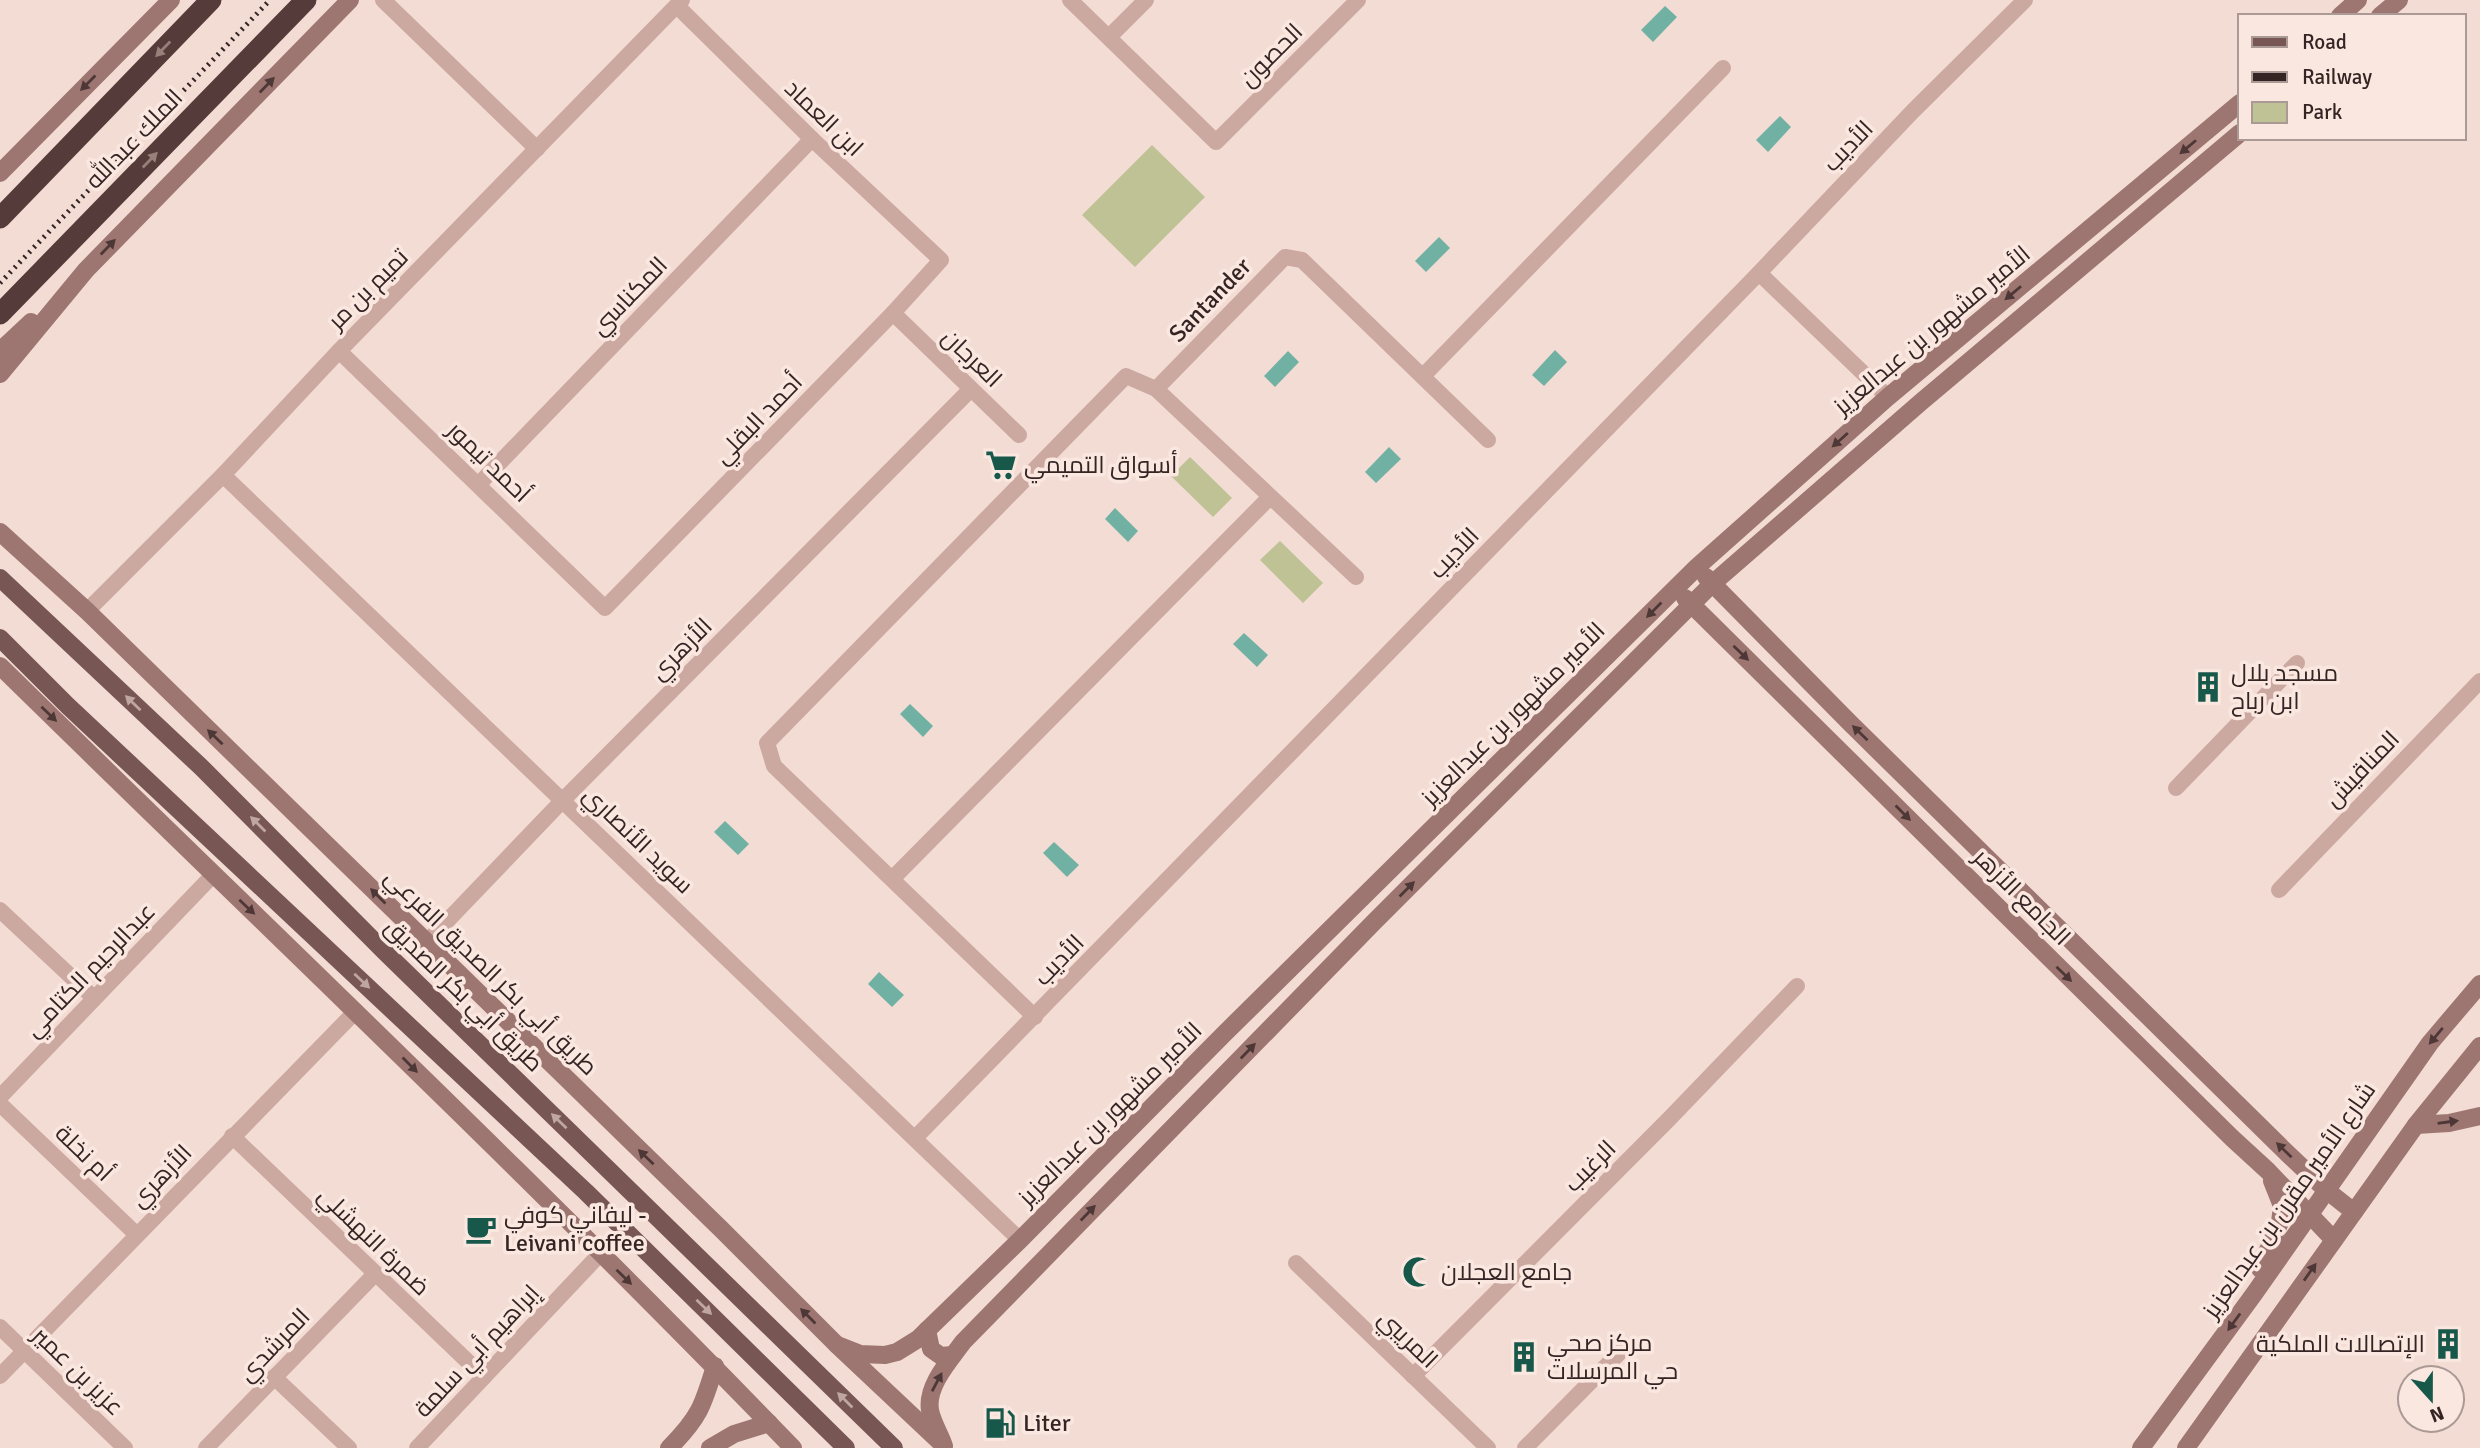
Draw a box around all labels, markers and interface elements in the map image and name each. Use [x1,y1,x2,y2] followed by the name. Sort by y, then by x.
[2238,14,2466,140] legend
[1233,17,1309,93] street label: الحصون
[2302,29,2347,55] text: Road
[156,40,172,57] one-way arrow
[2302,64,2372,90] text: Railway
[778,73,870,163] street label: ابن العماد
[80,75,97,92] one-way arrow
[259,77,275,94] one-way arrow
[78,82,189,195] street label: الملك عبدالله
[2302,99,2343,125] text: Park
[1817,114,1879,178] street label: الأديب
[2179,139,2197,155] one-way arrow
[142,152,158,169] one-way arrow
[1826,239,2037,422] street label: الأمير مشهور بن عبدالعزيز
[99,240,116,256] one-way arrow
[320,242,416,338] street label: تميم بن مر
[584,250,676,344] street label: المكناسي
[1162,251,1258,348] street label: Santander
[2005,285,2023,300] one-way arrow
[936,322,1008,394] street label: العرجان
[707,367,812,473] street label: أحمد البقلي
[440,413,538,509] street label: أحمد تيمور
[1831,432,1849,448] one-way arrow
[984,448,1018,482] supermarket icon: أسواق التميمي
[1024,449,1177,484] place label: أسواق التميمي
[1423,521,1485,585] street label: الأديب
[1645,601,1662,618] one-way arrow
[644,612,721,689] street label: الأزهري
[1413,616,1611,814] street label: الأمير مشهور بن عبدالعزيز
[1733,645,1750,662] one-way arrow
[2231,658,2338,717] place label: مسجد بلال ابن رباح
[2191,670,2225,704] building icon: مسجد بلال ابن رباح
[125,695,142,712] one-way arrow
[40,705,57,722] one-way arrow
[2318,724,2406,814] street label: المناقيش
[1852,726,1869,742] one-way arrow
[207,728,224,745] one-way arrow
[574,780,699,902] street label: سويد الأنصاري
[1895,805,1912,822] one-way arrow
[249,816,266,833] one-way arrow
[1965,841,2077,952] street label: الجامع الأزهر
[379,863,603,1081] street label: طريق أبي بكر الصديق الفرعي
[1399,880,1416,897] one-way arrow
[369,887,386,904] one-way arrow
[18,896,165,1046] street label: عبدالرحيم الكتامي
[238,898,255,914] one-way arrow
[379,912,549,1078] street label: طريق أبي بكر الصديق
[1028,928,1090,992] street label: الأديب
[2056,965,2073,982] one-way arrow
[354,973,371,990] one-way arrow
[1010,1016,1208,1214] street label: الأمير مشهور بن عبدالعزيز
[2429,1027,2444,1044] one-way arrow
[1239,1042,1256,1059] one-way arrow
[402,1056,419,1073] one-way arrow
[2195,1076,2383,1326] street label: شارع الأمير مقرن بن عبدالعزيز
[551,1113,568,1130] one-way arrow
[2437,1116,2459,1127] one-way arrow
[48,1118,120,1188] street label: أم نخلة
[1558,1134,1622,1198] street label: الرغيب
[124,1138,200,1216] street label: الأزهري
[2276,1142,2293,1159] one-way arrow
[638,1148,655,1165] one-way arrow
[309,1180,436,1305] street label: ضمرة النهشلي
[504,1200,647,1258] place label: ليفاني كوفي - Leivani coffee
[1080,1205,1096,1222] one-way arrow
[464,1212,498,1246] cafe icon: ليفاني كوفي - Leivani coffee
[1401,1255,1435,1289] mosque icon: جامع العجلان
[1441,1257,1572,1288] place label: جامع العجلان
[2303,1263,2317,1281] one-way arrow
[615,1269,632,1286] one-way arrow
[407,1278,549,1426] street label: إبراهيم أبي سلمة
[696,1299,713,1316] one-way arrow
[232,1302,318,1390] street label: المرشدي
[1369,1303,1444,1377] street label: المريبي
[800,1308,817,1325] one-way arrow
[2227,1312,2241,1331] one-way arrow
[25,1319,130,1422] street label: عزيز بن عمير
[2431,1327,2465,1361] building icon: الإتصالات الملكية
[1547,1328,1678,1390] place label: مركز صحي حي المرسلات
[2256,1329,2425,1359] place label: الإتصالات الملكية
[1507,1340,1541,1374] building icon: مركز صحي حي المرسلات
[2396,1364,2466,1434] north arrow
[931,1372,943,1392] one-way arrow
[837,1393,854,1409] one-way arrow
[2426,1400,2447,1428] text: N
[983,1406,1017,1440] fuel station icon: Liter
[1023,1408,1071,1438] place label: Liter

